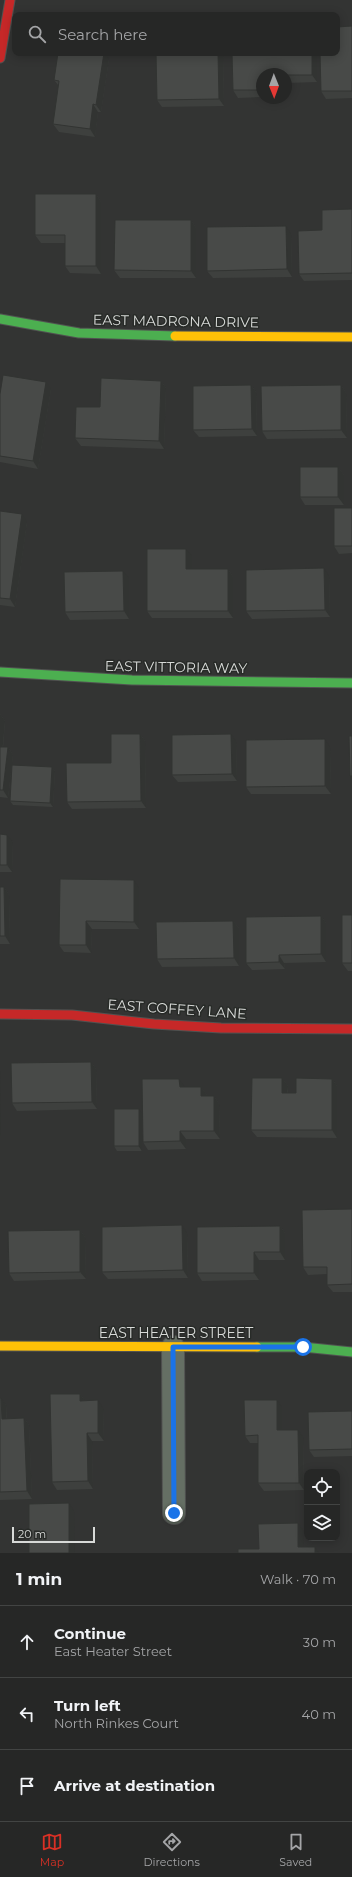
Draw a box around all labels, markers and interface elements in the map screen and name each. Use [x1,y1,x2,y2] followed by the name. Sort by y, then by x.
[12,12,340,56] search box
[26,23,48,45] icon: search
[58,25,147,44] text: Search here
[256,68,292,104] north arrow
[93,311,259,331] street label: EAST MADRONA DRIVE
[105,657,248,677] street label: EAST VITTORIA WAY
[107,995,247,1023] street label: EAST COFFEY LANE
[99,1324,253,1342] street label: EAST HEATER STREET
[294,1338,312,1356] route start
[304,1469,340,1541] map controls
[304,1469,340,1505] button: locate
[165,1504,183,1522] route end
[304,1505,340,1541] button: layers
[12,1525,95,1544] scale bar
[18,1527,46,1541] text: 20 m
[16,1569,62,1589] text: 1 min
[260,1571,336,1587] text: Walk · 70 m
[54,1624,126,1643] text: Continue
[16,1631,38,1653] icon: ahead
[303,1634,336,1650] text: 30 m
[54,1643,172,1659] text: East Heater Street
[54,1696,121,1715] text: Turn left
[16,1703,38,1725] icon: left
[302,1706,336,1722] text: 40 m
[54,1715,179,1731] text: North Rinkes Court
[16,1775,38,1797] icon: arrive
[54,1776,215,1795] text: Arrive at destination
[40,1831,64,1869] tab: Map
[144,1831,200,1869] tab: Directions
[279,1831,312,1869] tab: Saved

